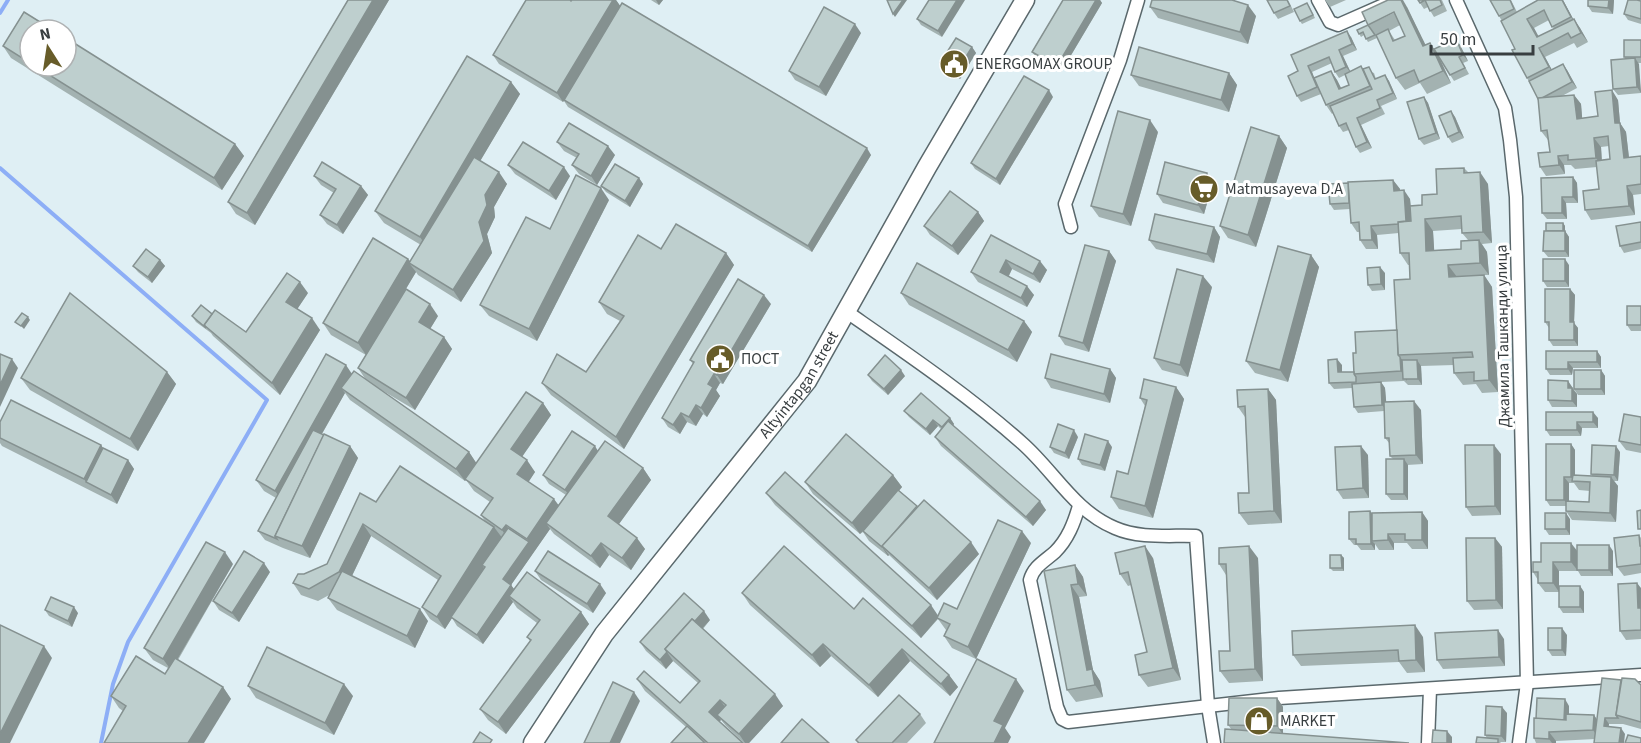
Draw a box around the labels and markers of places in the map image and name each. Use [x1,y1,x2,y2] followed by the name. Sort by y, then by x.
[938,48,970,80] public building icon: ENERGOMAX GROUP
[975,53,1113,75] place label: ENERGOMAX GROUP
[1188,173,1220,205] supermarket icon: Matmusayeva D.A
[1225,178,1343,200] place label: Matmusayeva D.A
[704,343,736,375] public building icon: ПОСТ
[741,348,780,370] place label: ПОСТ
[1243,705,1275,737] shop icon: MARKET
[1280,710,1336,732] place label: MARKET

